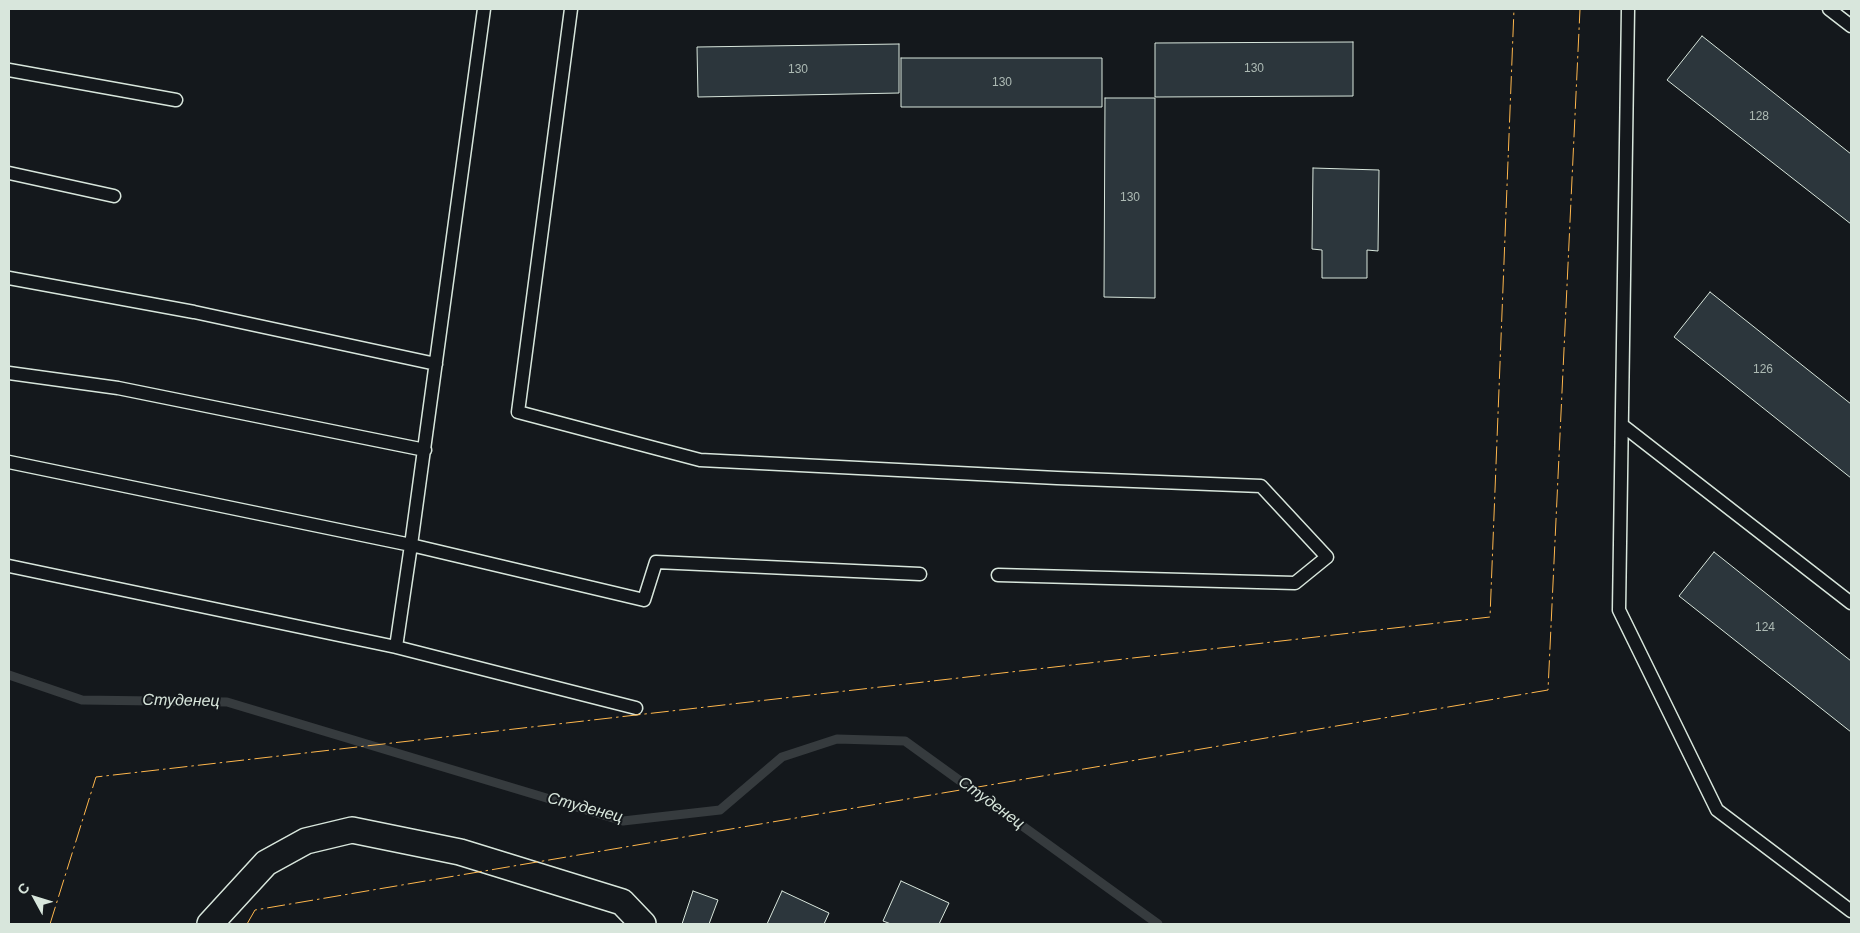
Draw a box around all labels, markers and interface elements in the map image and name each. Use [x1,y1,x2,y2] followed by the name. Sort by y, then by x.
[1244,62,1264,76] house number: 130
[788,63,808,77] house number: 130
[992,76,1012,90] house number: 130
[1749,110,1769,124] house number: 128
[1120,191,1140,205] house number: 130
[1753,363,1773,377] house number: 126
[1755,621,1775,635] house number: 124
[142,691,220,711] water label: Студенец
[954,773,1028,833] water label: Студенец
[545,789,625,827] water label: Студенец
[10,873,60,923] north arrow
[14,880,33,898] text: С

